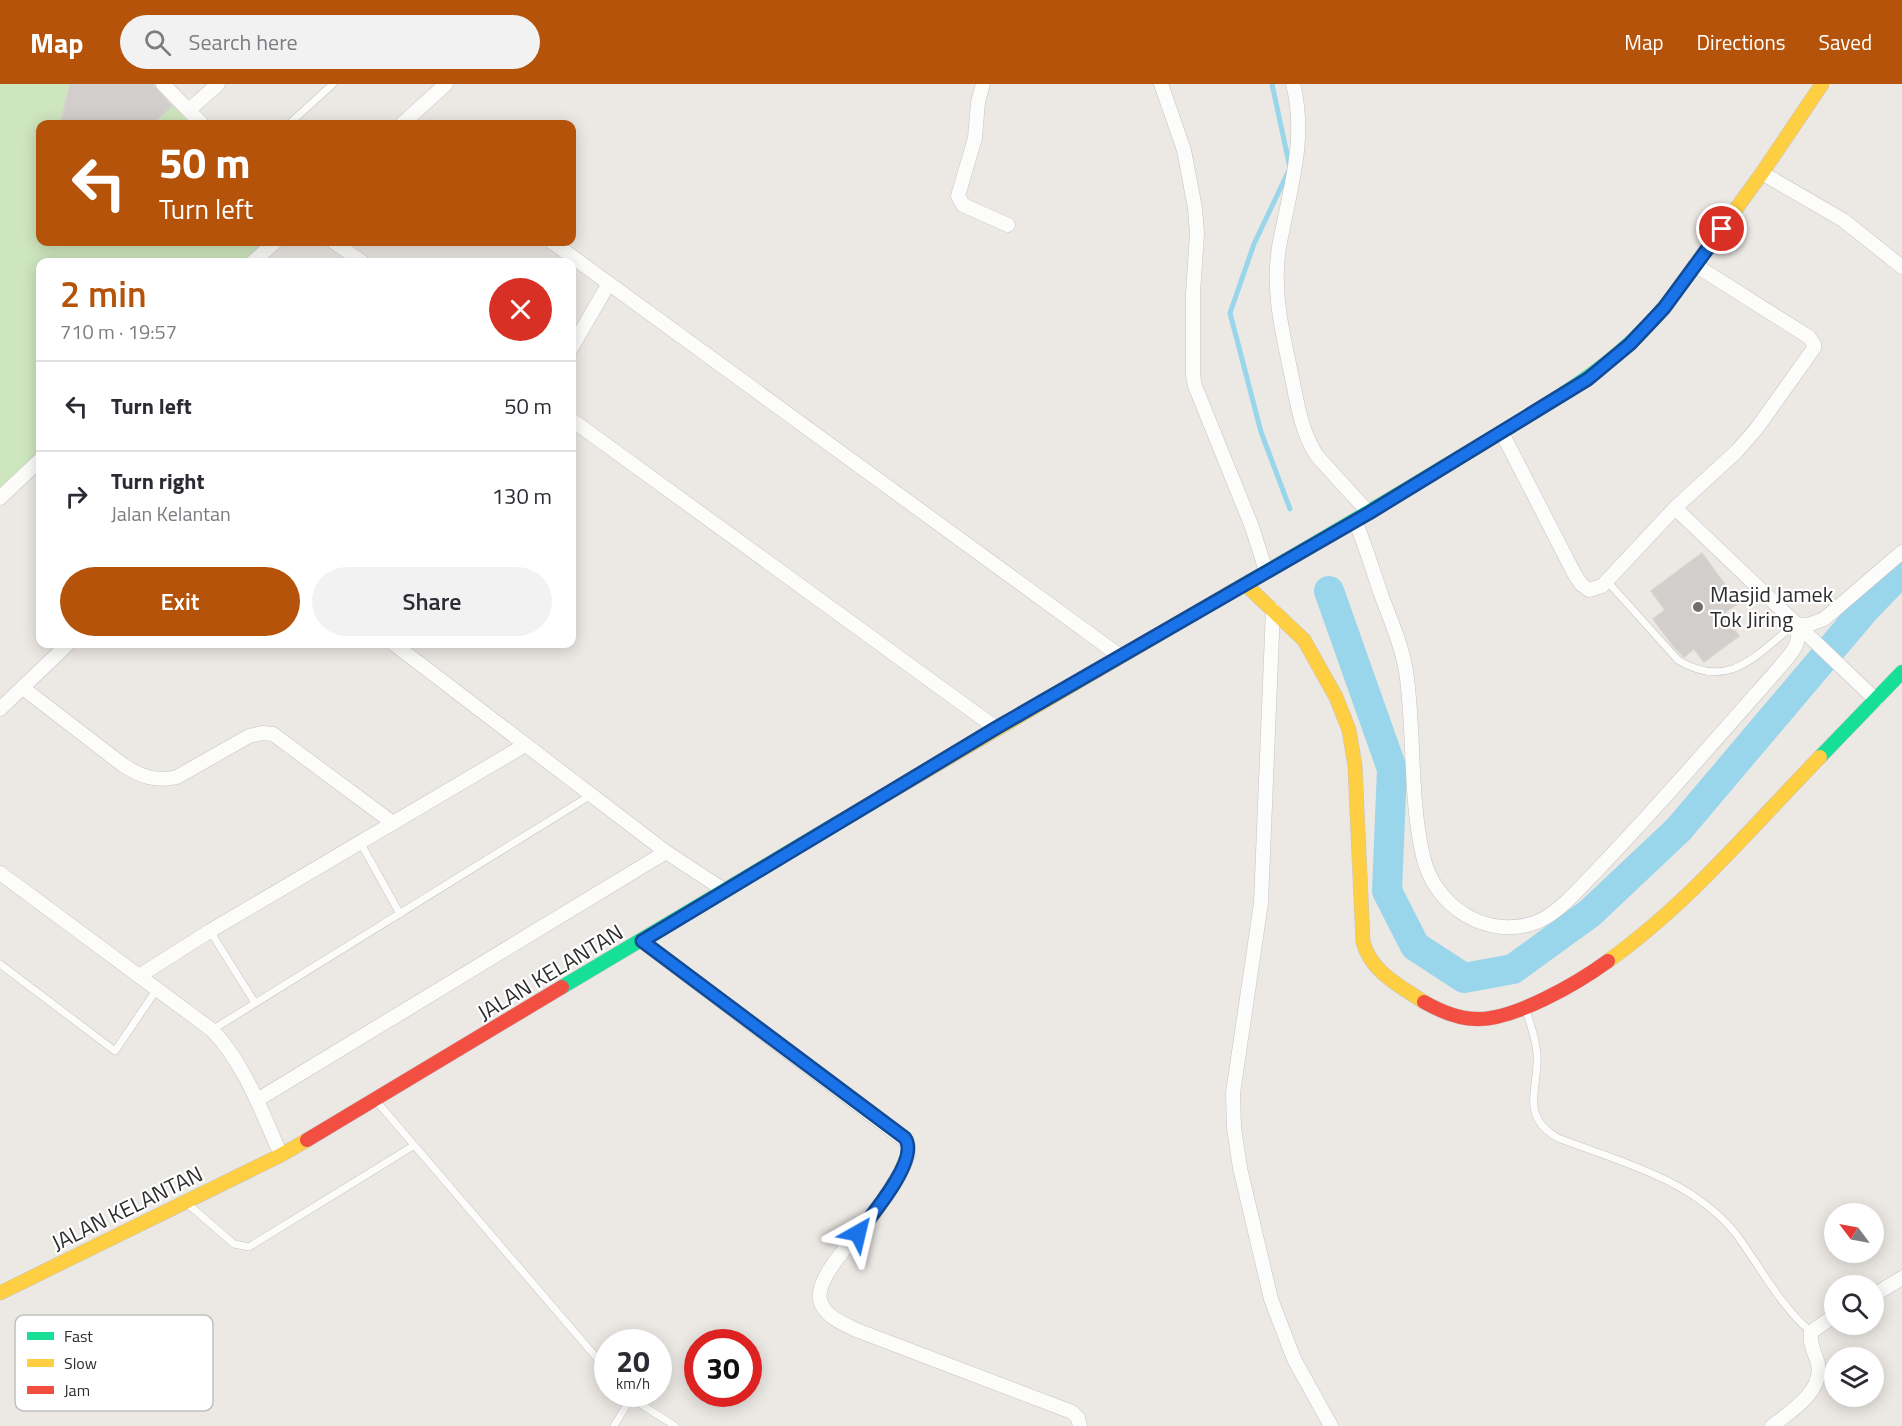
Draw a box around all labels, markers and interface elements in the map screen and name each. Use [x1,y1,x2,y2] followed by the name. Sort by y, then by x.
[120,15,540,69] search box
[30,21,84,64] text: Map
[189,25,298,59] text: Search here
[141,26,174,59] icon: search
[1624,26,1664,58] text: Map
[1697,26,1786,58] text: Directions
[1819,26,1872,58] text: Saved
[159,130,251,194] text: 50 m
[60,144,138,222] icon: left
[159,188,253,229] text: Turn left
[1696,203,1747,254] pin
[1705,212,1738,245] icon: arrive
[60,266,147,321] text: 2 min
[489,278,552,341] button: close
[60,316,177,347] text: 710 m · 19:57
[111,389,192,423] text: Turn left
[504,389,552,423] text: 50 m
[60,390,93,423] icon: left
[111,464,205,498] text: Turn right
[492,479,552,513] text: 130 m
[60,480,93,513] icon: right
[111,498,231,529] text: Jalan Kelantan
[60,567,300,636] button: Exit
[312,567,552,636] button: Share
[1710,577,1834,636] place label: Masjid Jamek Tok Jiring
[1691,600,1705,614] marker: Masjid Jamek Tok Jiring
[471,915,629,1029] street label: JALAN KELANTAN
[46,1157,208,1259] street label: JALAN KELANTAN
[826,1201,890,1265] position arrow
[1824,1203,1884,1263] north arrow
[1824,1203,1884,1407] map controls
[1824,1275,1884,1335] button: search
[15,1315,213,1411] legend
[64,1324,93,1348] text: Fast
[684,1329,762,1407] speed limit sign: 30
[616,1338,650,1384] text: 20
[1824,1347,1884,1407] button: layers
[64,1351,97,1375] text: Slow
[616,1372,650,1395] text: km/h
[64,1378,90,1402] text: Jam

